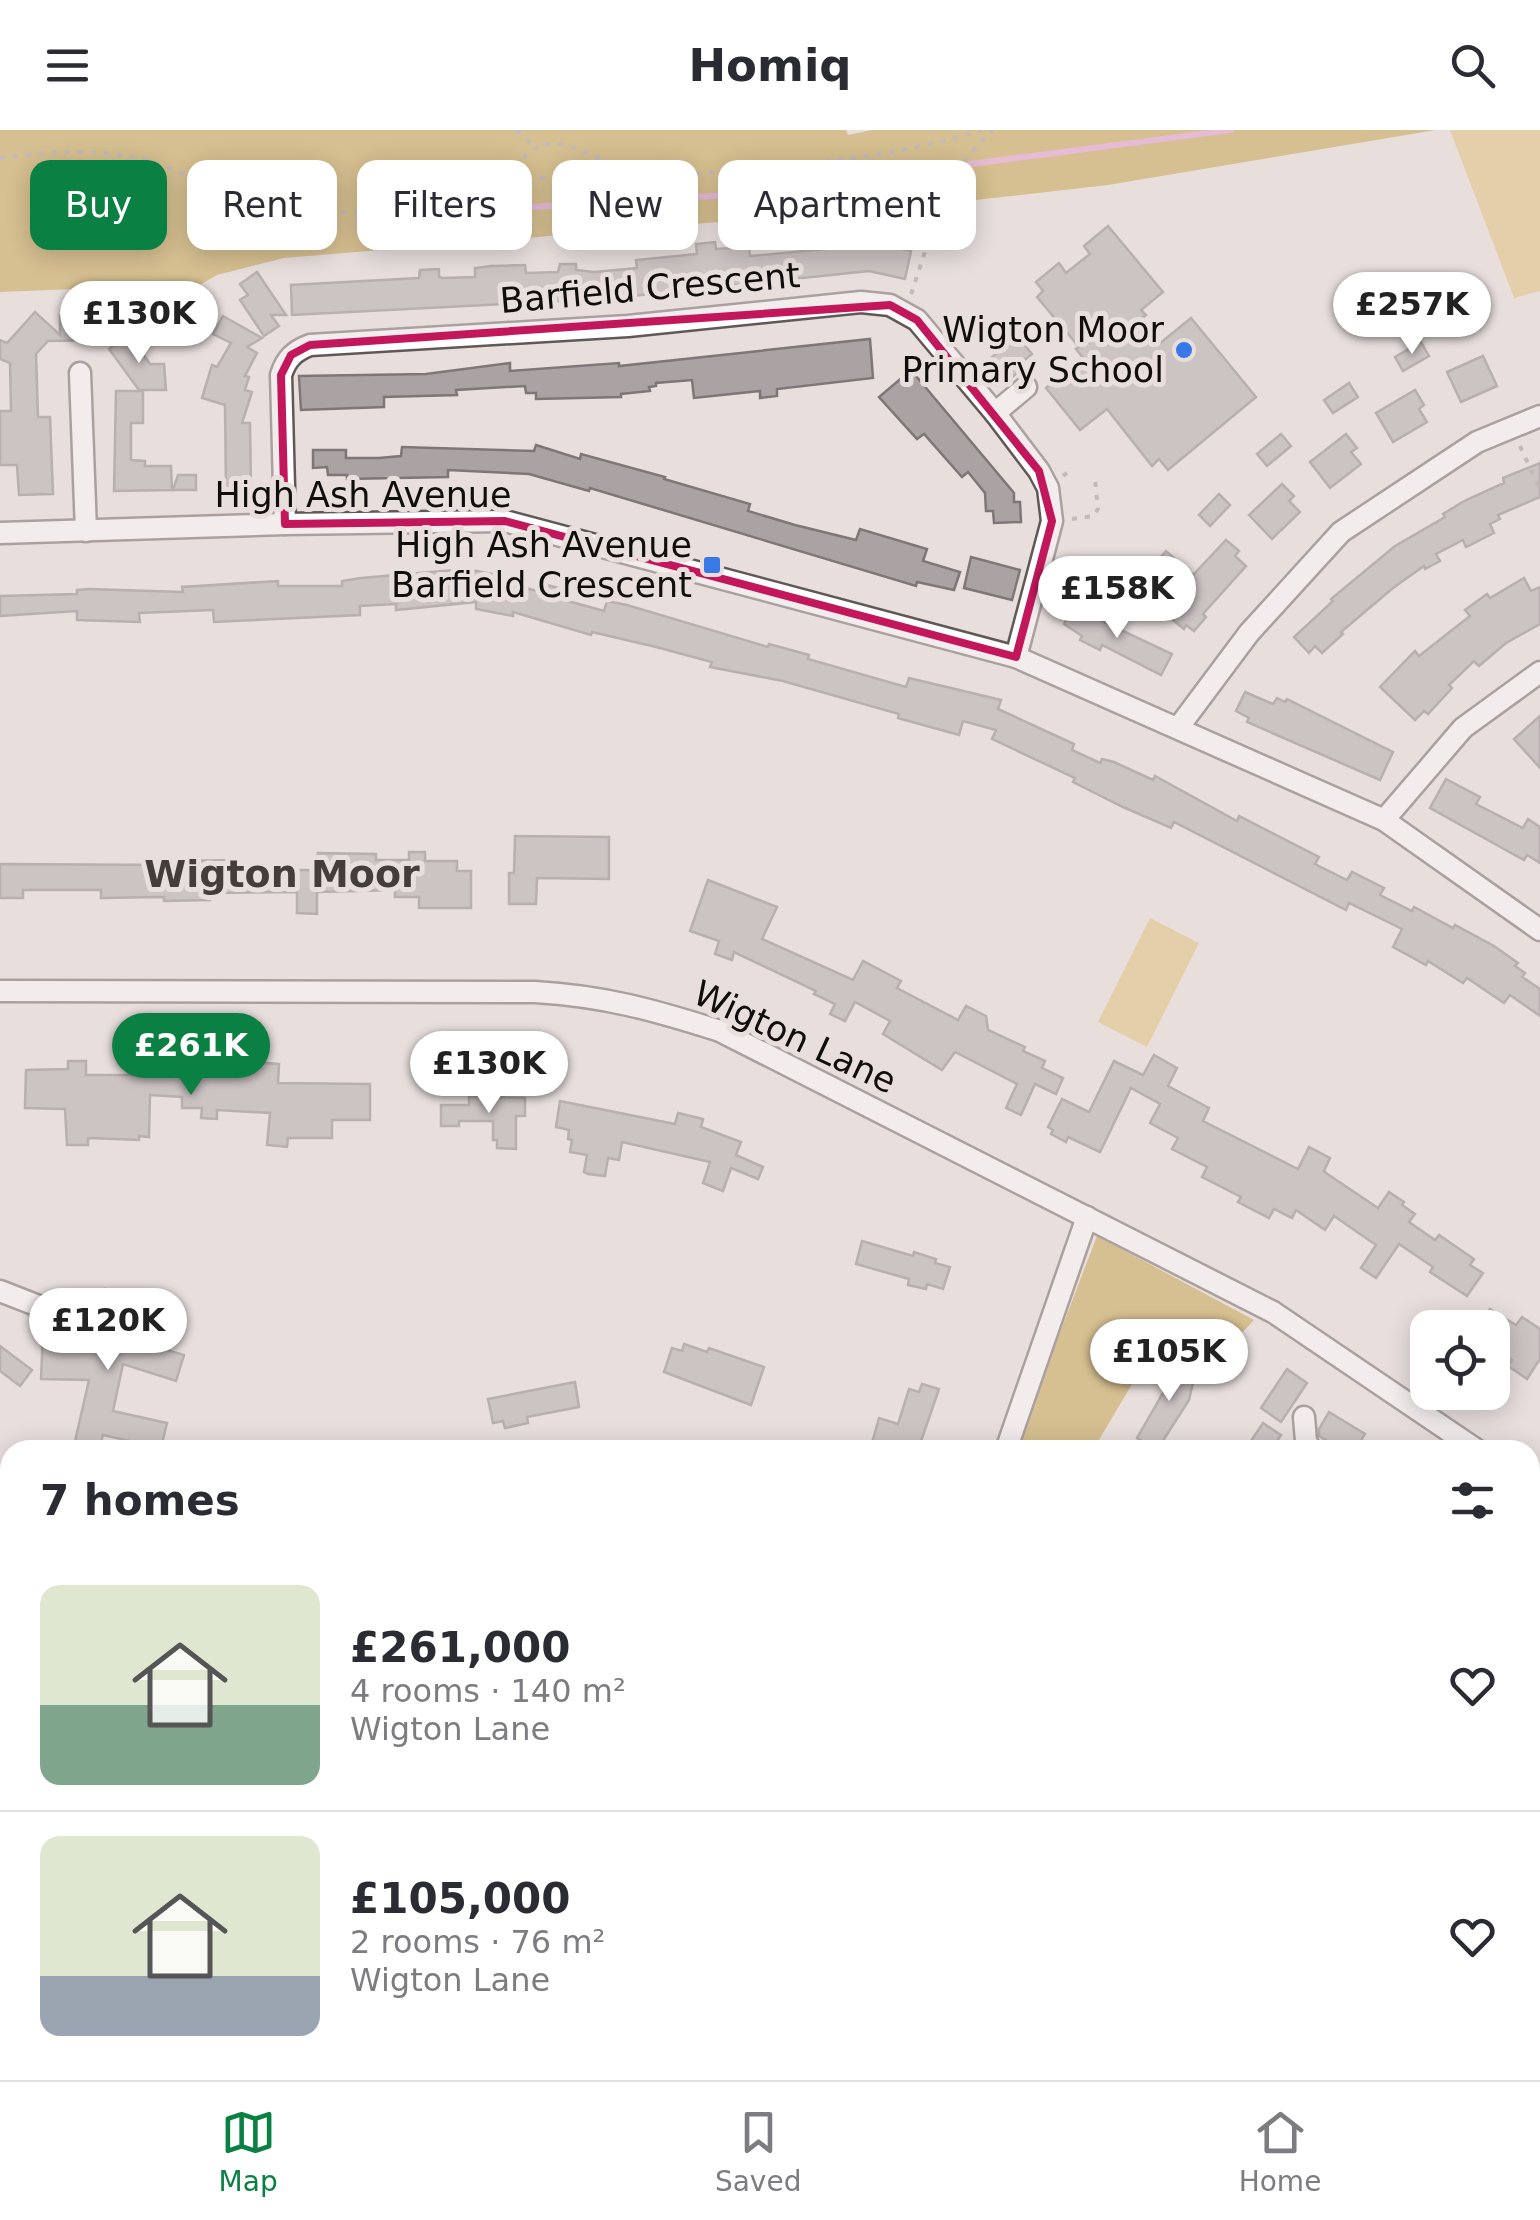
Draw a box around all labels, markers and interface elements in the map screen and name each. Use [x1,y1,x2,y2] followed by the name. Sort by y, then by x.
[40,38,95,93] icon: menu
[1445,38,1500,93] icon: search
[688,39,852,92] text: Homiq
[30,160,167,250] chip: Buy
[187,160,337,250] chip: Rent
[357,160,532,250] chip: Filters
[552,160,698,250] chip: New
[718,160,976,250] chip: Apartment
[498,255,802,321] street label: Barfield Crescent
[1342,272,1482,357] pin: £257K
[69,281,209,366] pin: £130K
[1355,285,1469,323] text: £257K
[82,294,196,332] text: £130K
[901,310,1165,390] place label: Wigton Moor Primary School
[1173,339,1195,361] marker: Wigton Moor Primary School
[214,475,512,515] street label: High Ash Avenue
[391,525,692,605] place label: High Ash Avenue Barfield Crescent
[701,554,723,576] marker: High Ash Avenue Barfield Crescent
[1047,556,1187,641] pin: £158K
[1060,569,1174,607] text: £158K
[144,852,420,896] district label: Wigton Moor
[687,973,903,1101] street label: Wigton Lane
[121,1013,261,1098] pin: £261K
[134,1026,248,1064] text: £261K
[419,1031,559,1116] pin: £130K
[432,1044,546,1082] text: £130K
[38,1288,178,1373] pin: £120K
[51,1301,165,1339] text: £120K
[1410,1310,1510,1410] map controls
[1410,1310,1510,1410] button: locate
[1099,1319,1239,1404] pin: £105K
[1112,1332,1226,1370] text: £105K
[1445,1473,1500,1528] icon: filters
[40,1476,240,1525] text: 7 homes
[350,1623,571,1672] text: £261,000
[120,1625,240,1745] icon: home
[1445,1658,1500,1713] icon: heart
[350,1672,626,1710] text: 4 rooms · 140 m²
[350,1710,550,1748] text: Wigton Lane
[350,1874,571,1923] text: £105,000
[120,1876,240,1996] icon: home
[1445,1909,1500,1964] icon: heart
[350,1923,605,1961] text: 2 rooms · 76 m²
[350,1961,550,1999] text: Wigton Lane
[219,2105,278,2198] tab: Map
[715,2105,801,2198] tab: Saved
[1239,2105,1321,2198] tab: Home

